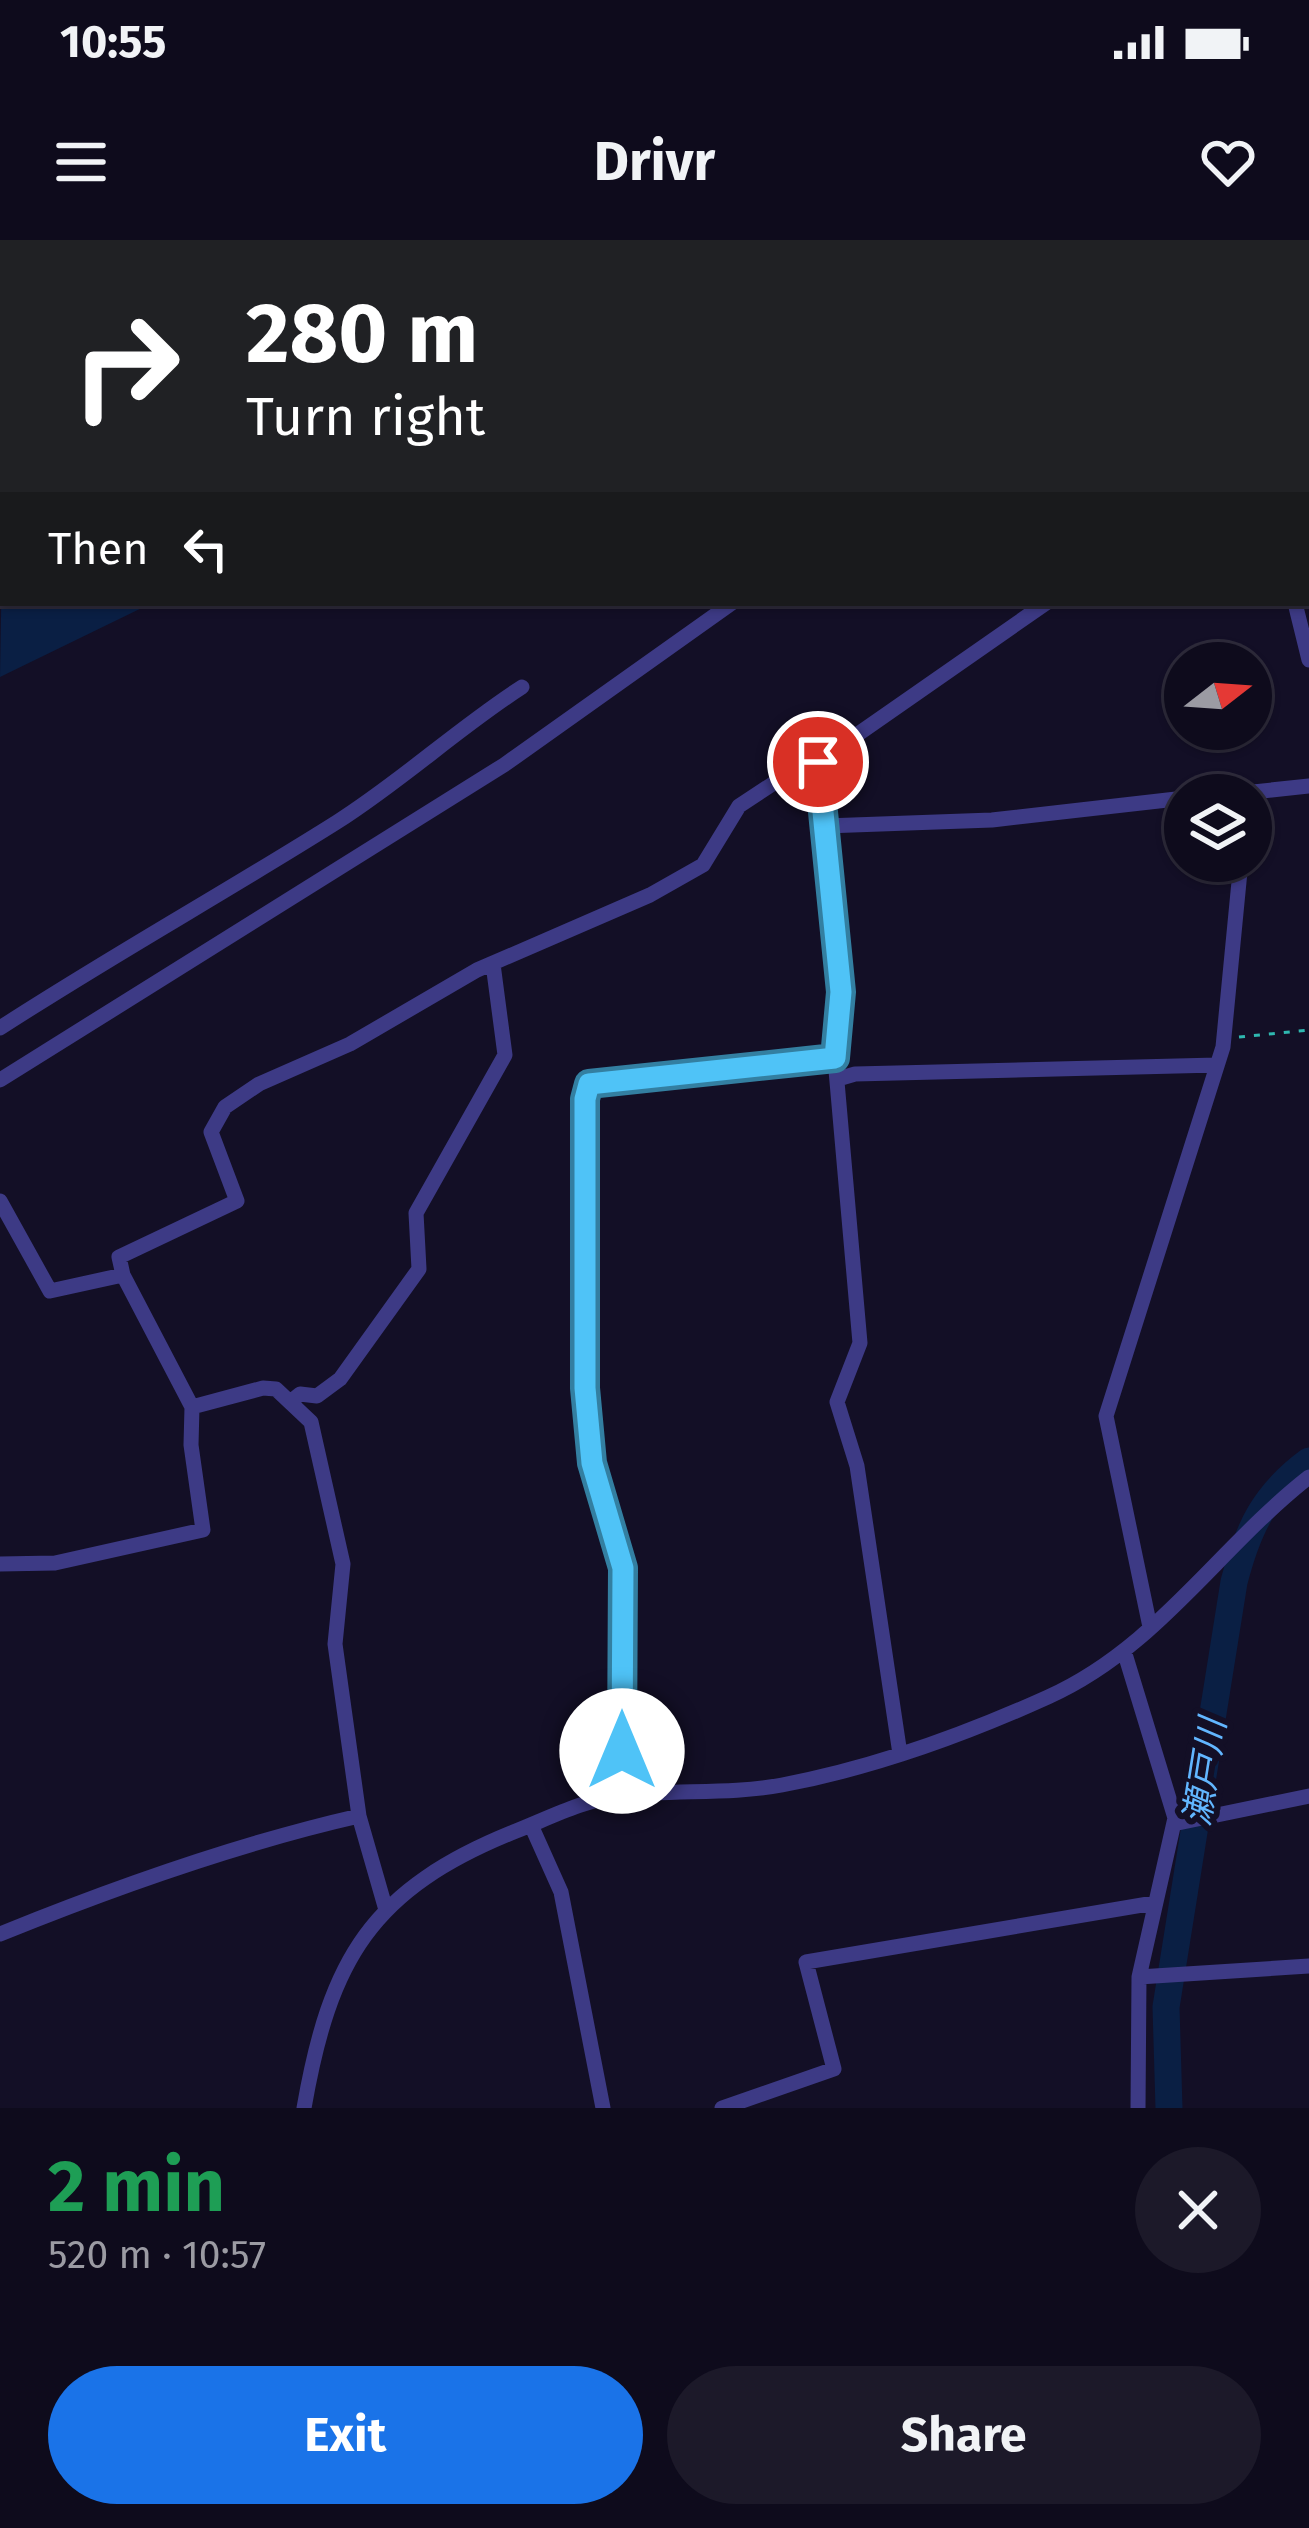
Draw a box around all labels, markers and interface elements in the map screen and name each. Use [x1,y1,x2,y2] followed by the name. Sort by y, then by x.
[60,15,166,69] text: 10:55
[48,129,114,195] icon: menu
[1195,129,1261,195] icon: heart
[594,130,715,194] text: Drivr
[246,283,478,384] text: 280 m
[48,288,204,444] icon: right
[246,385,485,449] text: Turn right
[173,516,239,582] icon: left
[48,522,149,576] text: Then
[1164,642,1272,750] north arrow
[1164,642,1272,882] map controls
[767,711,869,813] pin
[785,729,851,795] icon: arrive
[1164,774,1272,882] button: layers
[559,1688,685,1814] position arrow
[1175,1711,1236,1829] water label: 瀬戸川
[48,2144,225,2230] text: 2 min
[1135,2147,1261,2273] button: close
[48,2232,266,2278] text: 520 m · 10:57
[48,2366,643,2504] button: Exit
[667,2366,1261,2504] button: Share

